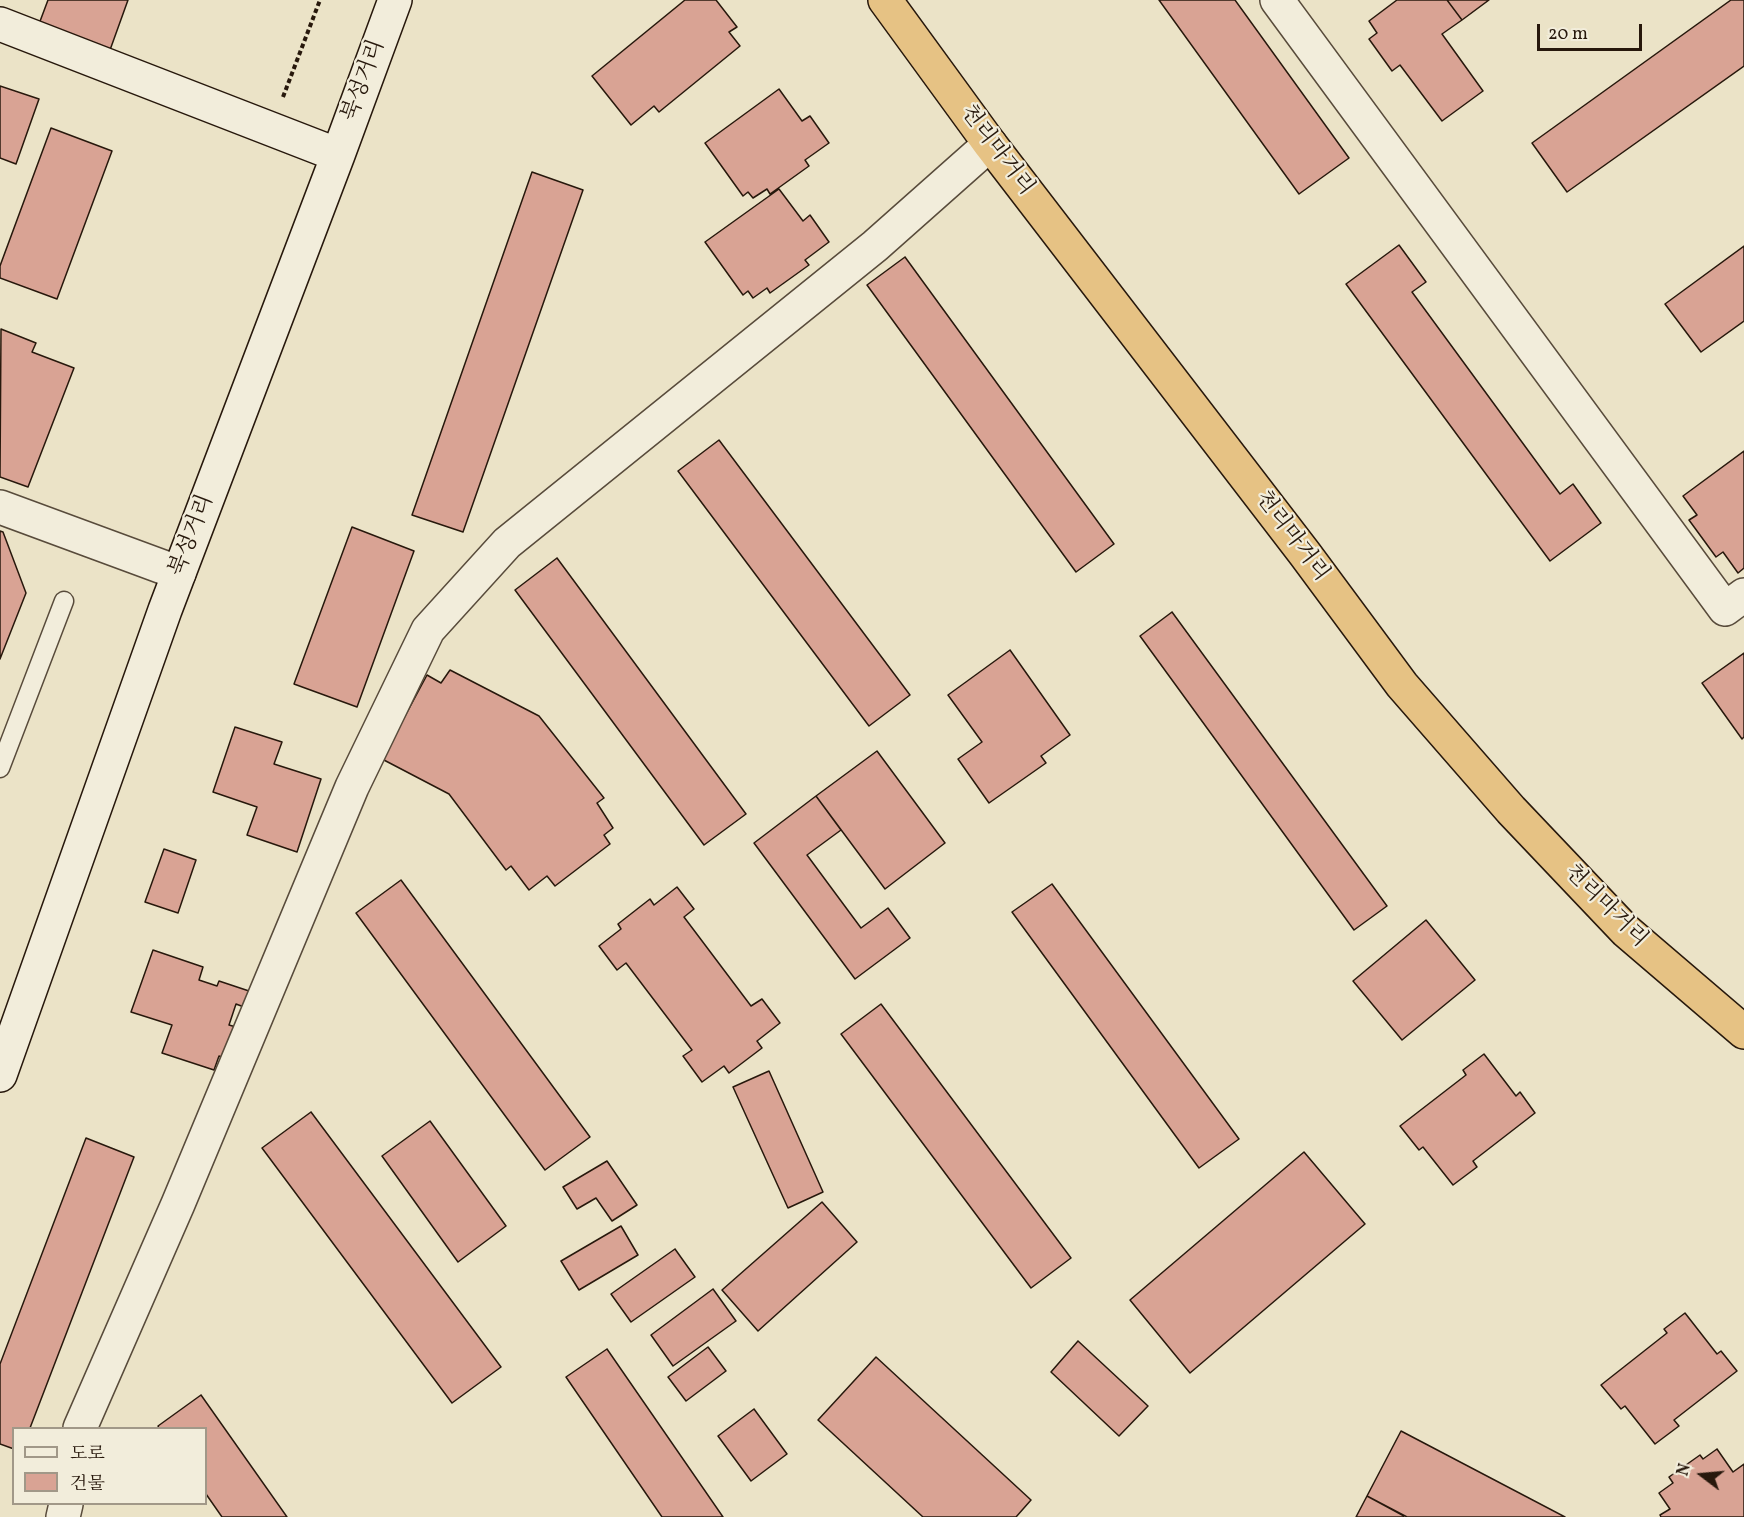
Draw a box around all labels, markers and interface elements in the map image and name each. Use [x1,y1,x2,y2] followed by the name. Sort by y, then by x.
[1540,12,1645,50] scale bar
[1548,22,1588,47] text: 20 m
[338,37,392,125] street label: 북성거리
[953,101,1039,201] street label: 천리마거리
[1248,487,1334,587] street label: 천리마거리
[165,492,221,580] street label: 북성거리
[1558,860,1652,954] street label: 천리마거리
[12,1427,207,1505] legend
[70,1442,105,1467] text: 도로
[1672,1445,1732,1505] north arrow
[1673,1461,1697,1479] text: N
[70,1472,105,1497] text: 건물

